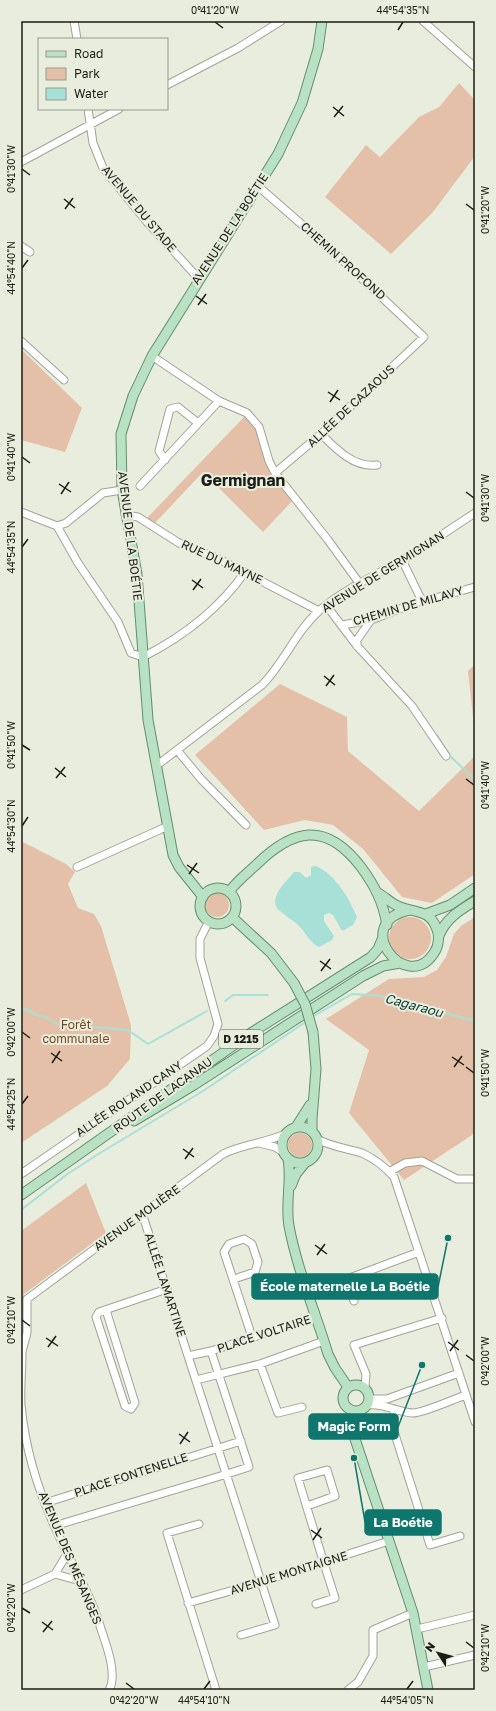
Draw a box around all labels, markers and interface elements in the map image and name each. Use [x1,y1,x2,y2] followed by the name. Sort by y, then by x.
[191,4,239,16] text: 0°41'20"W
[377,4,429,16] text: 44°54'35"N
[38,38,168,110] legend
[74,46,103,61] text: Road
[74,66,100,81] text: Park
[74,86,108,101] text: Water
[5,145,17,193] text: 0°41'30"W
[99,162,180,255] street label: AVENUE DU STADE
[188,170,271,287] street label: AVENUE DE LA BOÉTIE
[479,186,491,234] text: 0°41'20"W
[298,219,389,303] street label: CHEMIN PROFOND
[5,241,17,295] text: 44°54'40"N
[304,361,398,450] street label: ALLÉE DE CAZAOUS
[5,432,17,481] text: 0°41'40"W
[115,470,146,602] street label: AVENUE DE LA BOÉTIE
[201,470,285,490] district label: Germignan
[479,474,491,522] text: 0°41'30"W
[5,521,17,573] text: 44°54'35"N
[319,528,447,616] street label: AVENUE DE GERMIGNAN
[179,536,266,587] street label: RUE DU MAYNE
[351,583,465,628] street label: CHEMIN DE MILAVY
[5,721,17,769] text: 0°41'50"W
[479,760,491,809] text: 0°41'40"W
[5,799,17,853] text: 44°54'30"N
[383,990,446,1021] water label: Cagaraou
[5,1007,17,1057] text: 0°42'00"W
[42,1017,110,1046] park label: Forêt communale
[219,1030,263,1048] road number: D 1215
[479,1049,491,1097] text: 0°41'50"W
[110,1054,215,1136] street label: ROUTE DE LACANAU
[73,1057,185,1140] street label: ALLÉE ROLAND CANY
[5,1078,17,1130] text: 44°54'25"N
[91,1181,183,1254] street label: AVENUE MOLIÈRE
[142,1231,189,1339] street label: ALLÉE LAMARTINE
[252,1274,438,1299] callout: École maternelle La Boétie
[260,1278,430,1294] text: École maternelle La Boétie
[5,1296,17,1344] text: 0°42'10"W
[215,1311,313,1356] street label: PLACE VOLTAIRE
[479,1336,491,1386] text: 0°42'00"W
[309,1414,398,1439] callout: Magic Form
[317,1418,391,1434] text: Magic Form
[72,1449,190,1500] street label: PLACE FONTENELLE
[36,1489,105,1627] street label: AVENUE DES MÉSANGES
[365,1510,441,1535] callout: La Boétie
[373,1514,433,1530] text: La Boétie
[228,1548,349,1598] street label: AVENUE MONTAIGNE
[5,1583,17,1633] text: 0°42'20"W
[479,1624,491,1672] text: 0°42'10"W
[418,1633,458,1673] north arrow
[422,1640,437,1654] text: N
[110,1694,159,1706] text: 0°42'20"W
[178,1694,230,1706] text: 44°54'10"N
[380,1694,434,1706] text: 44°54'05"N

